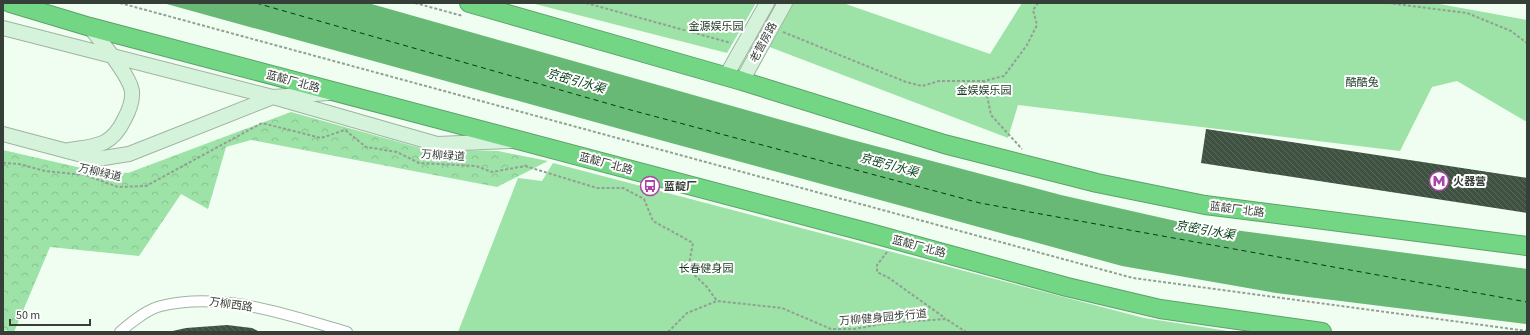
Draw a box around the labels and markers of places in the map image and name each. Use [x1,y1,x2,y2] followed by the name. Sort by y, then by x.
[1428,170,1450,192] metro station icon: 火器营
[1453,174,1486,189] place label: 火器营
[639,175,661,197] bus stop icon: 蓝靛厂
[664,179,697,194] place label: 蓝靛厂

